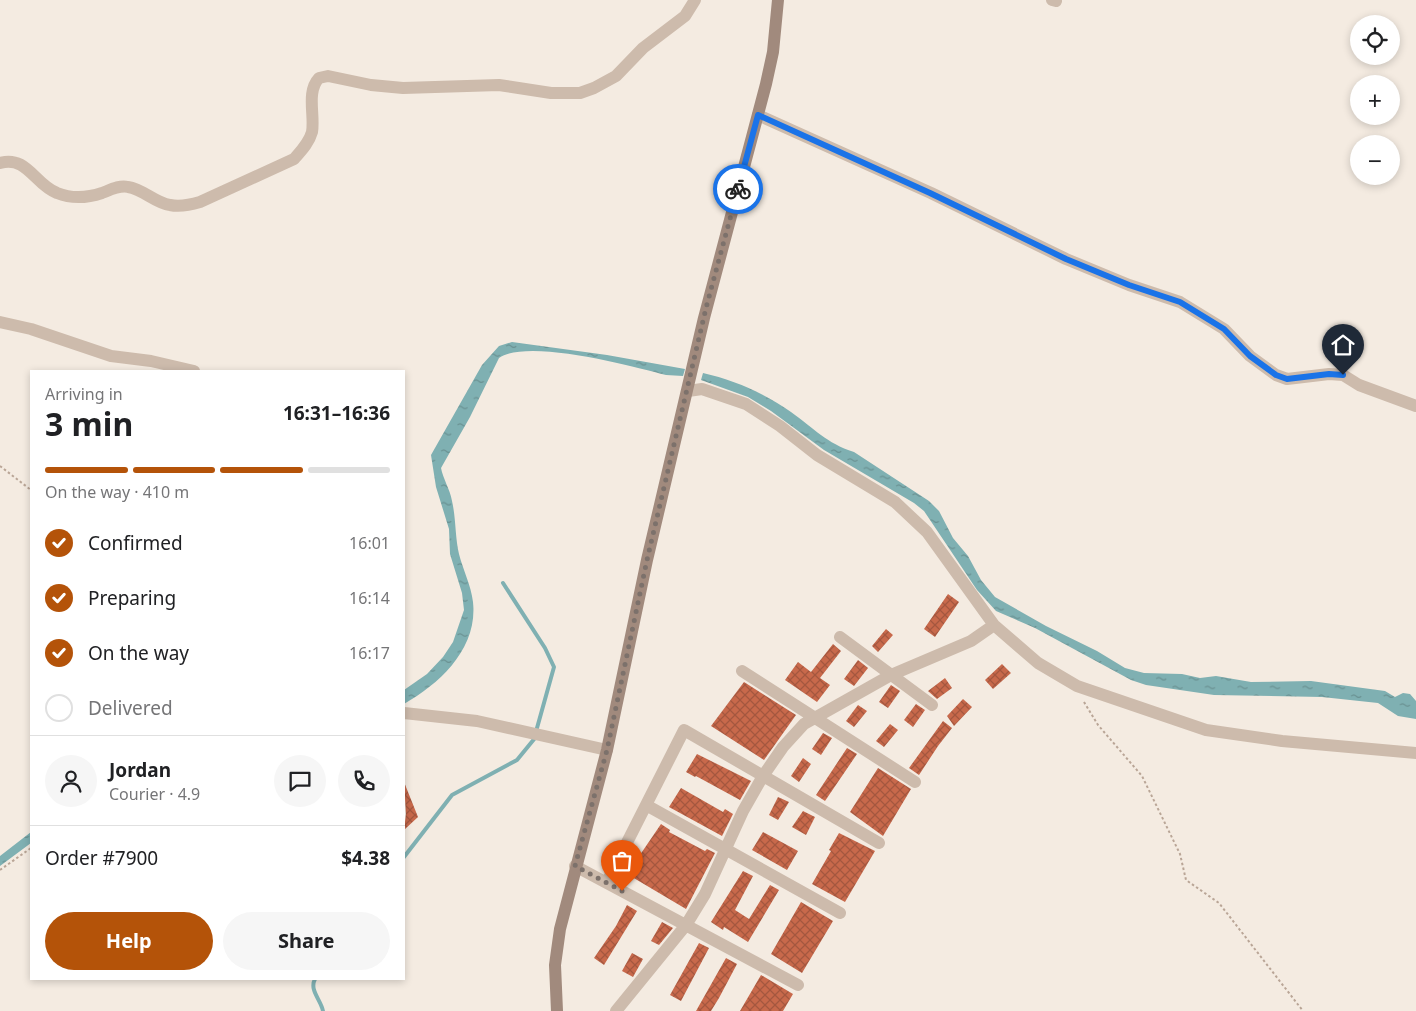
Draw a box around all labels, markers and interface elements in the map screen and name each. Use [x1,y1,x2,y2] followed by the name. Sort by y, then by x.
[1350,15,1400,185] map controls
[1350,15,1400,65] button: locate
[1350,75,1400,125] button: +
[1350,135,1400,185] button: −
[713,164,763,214] courier
[724,175,752,203] icon: bike
[1322,324,1364,375] pin
[1329,331,1357,359] icon: home
[45,383,123,405] text: Arriving in
[283,400,390,426] text: 16:31–16:36
[45,402,133,445] text: 3 min
[45,481,189,503] text: On the way · 410 m
[45,529,73,557] icon: check
[88,530,183,556] text: Confirmed
[349,532,390,554] text: 16:01
[45,584,73,612] icon: check
[88,585,176,611] text: Preparing
[349,587,390,609] text: 16:14
[45,639,73,667] icon: check
[88,640,189,666] text: On the way
[349,642,390,664] text: 16:17
[88,695,173,721] text: Delivered
[45,755,97,807] button: person
[274,755,326,807] button: chat
[338,755,390,807] button: phone
[109,757,171,783] text: Jordan
[109,783,200,805] text: Courier · 4.9
[601,840,643,891] pin
[45,845,158,871] text: Order #7900
[341,845,390,871] text: $4.38
[608,847,636,875] icon: bag
[45,912,213,970] button: Help
[223,912,390,970] button: Share

